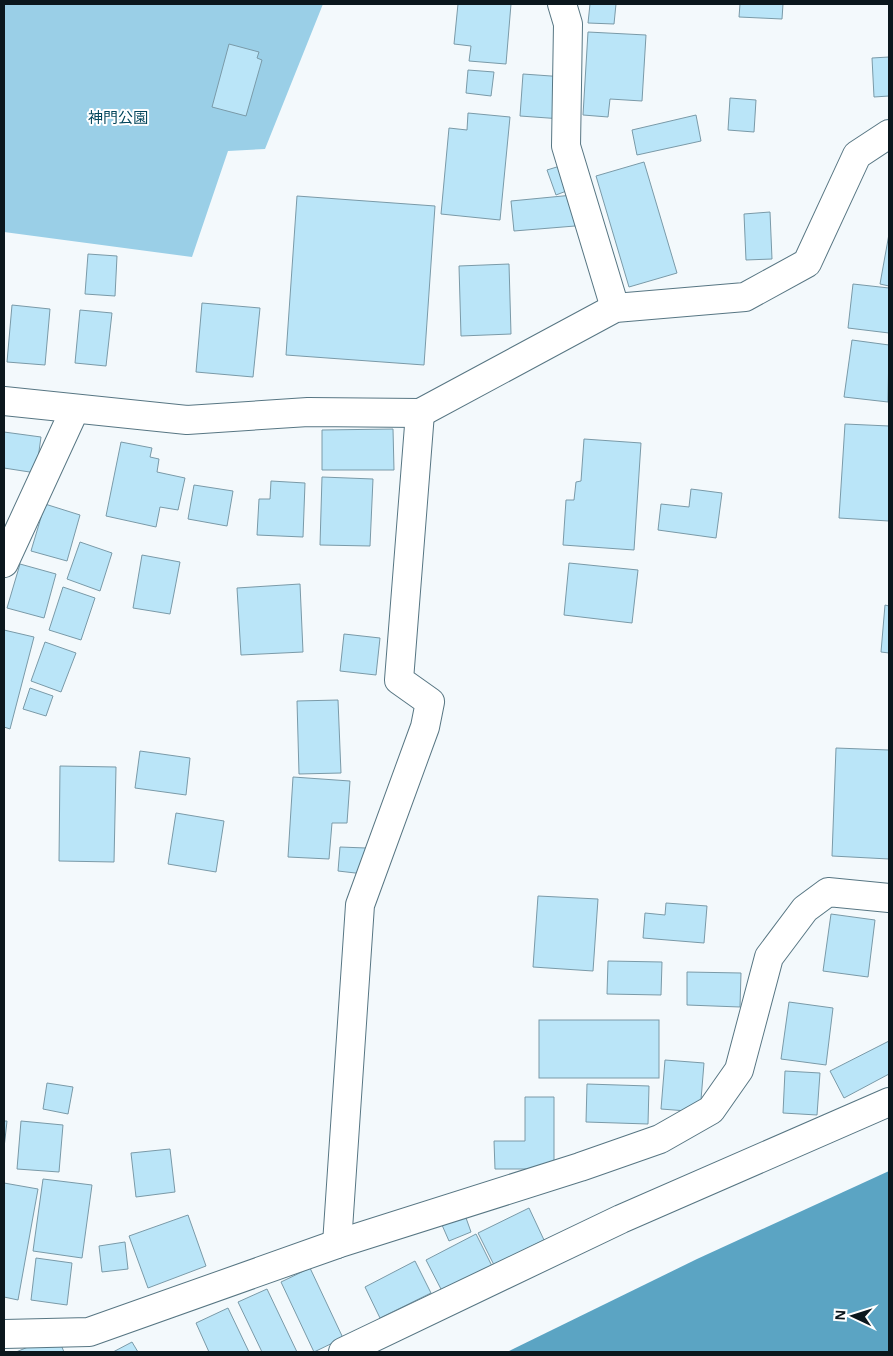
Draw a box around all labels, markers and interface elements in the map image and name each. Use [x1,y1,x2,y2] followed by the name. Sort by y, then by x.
[88,109,148,126] park label: 神門公園
[828,1291,878,1341] north arrow
[832,1309,848,1321] text: N

